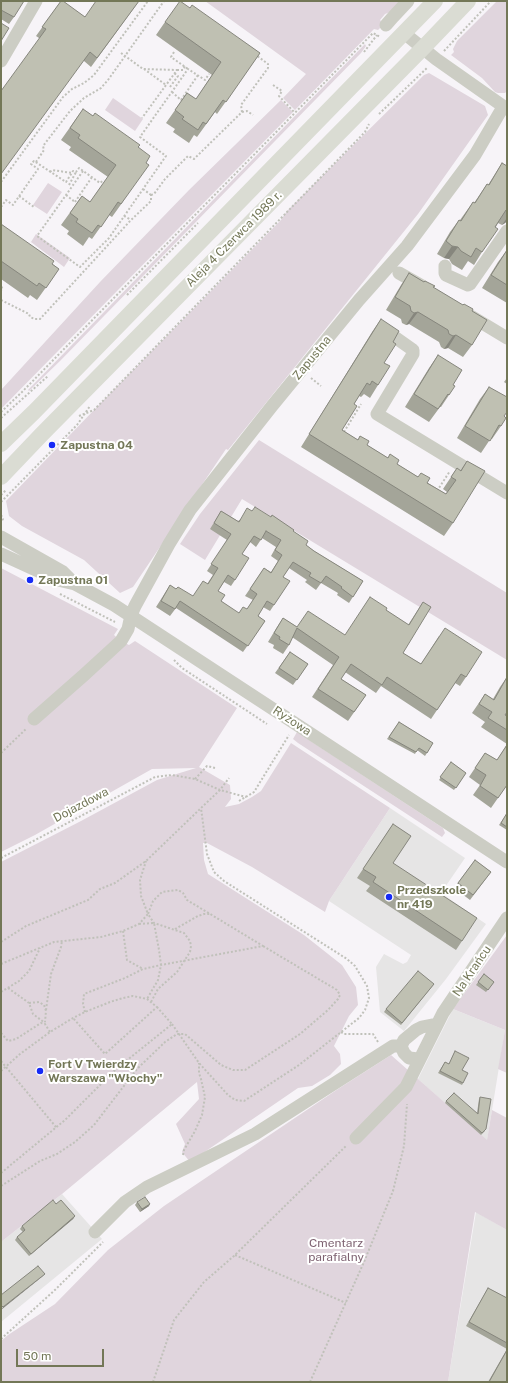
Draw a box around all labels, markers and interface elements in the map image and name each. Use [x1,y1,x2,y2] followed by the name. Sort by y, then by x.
[183,188,285,290] street label: Aleja 4 Czerwca 1989 r.
[290,333,334,383] street label: Zapustna
[60,438,133,452] place label: Zapustna 04
[47,440,57,450] marker: Zapustna 04
[38,573,108,587] place label: Zapustna 01
[25,575,35,585] marker: Zapustna 01
[270,703,314,739] street label: Ryżowa
[51,784,111,826] street label: Dojazdowa
[397,883,466,911] place label: Przedszkole nr 419
[384,892,394,902] marker: Przedszkole nr 419
[450,943,494,999] street label: Na Krańcu
[48,1057,162,1085] place label: Fort V Twierdzy Warszawa "Włochy"
[35,1066,45,1076] marker: Fort V Twierdzy Warszawa "Włochy"
[308,1236,364,1264] park label: Cmentarz parafialny
[18,1341,106,1367] scale bar
[23,1349,51,1363] text: 50 m

